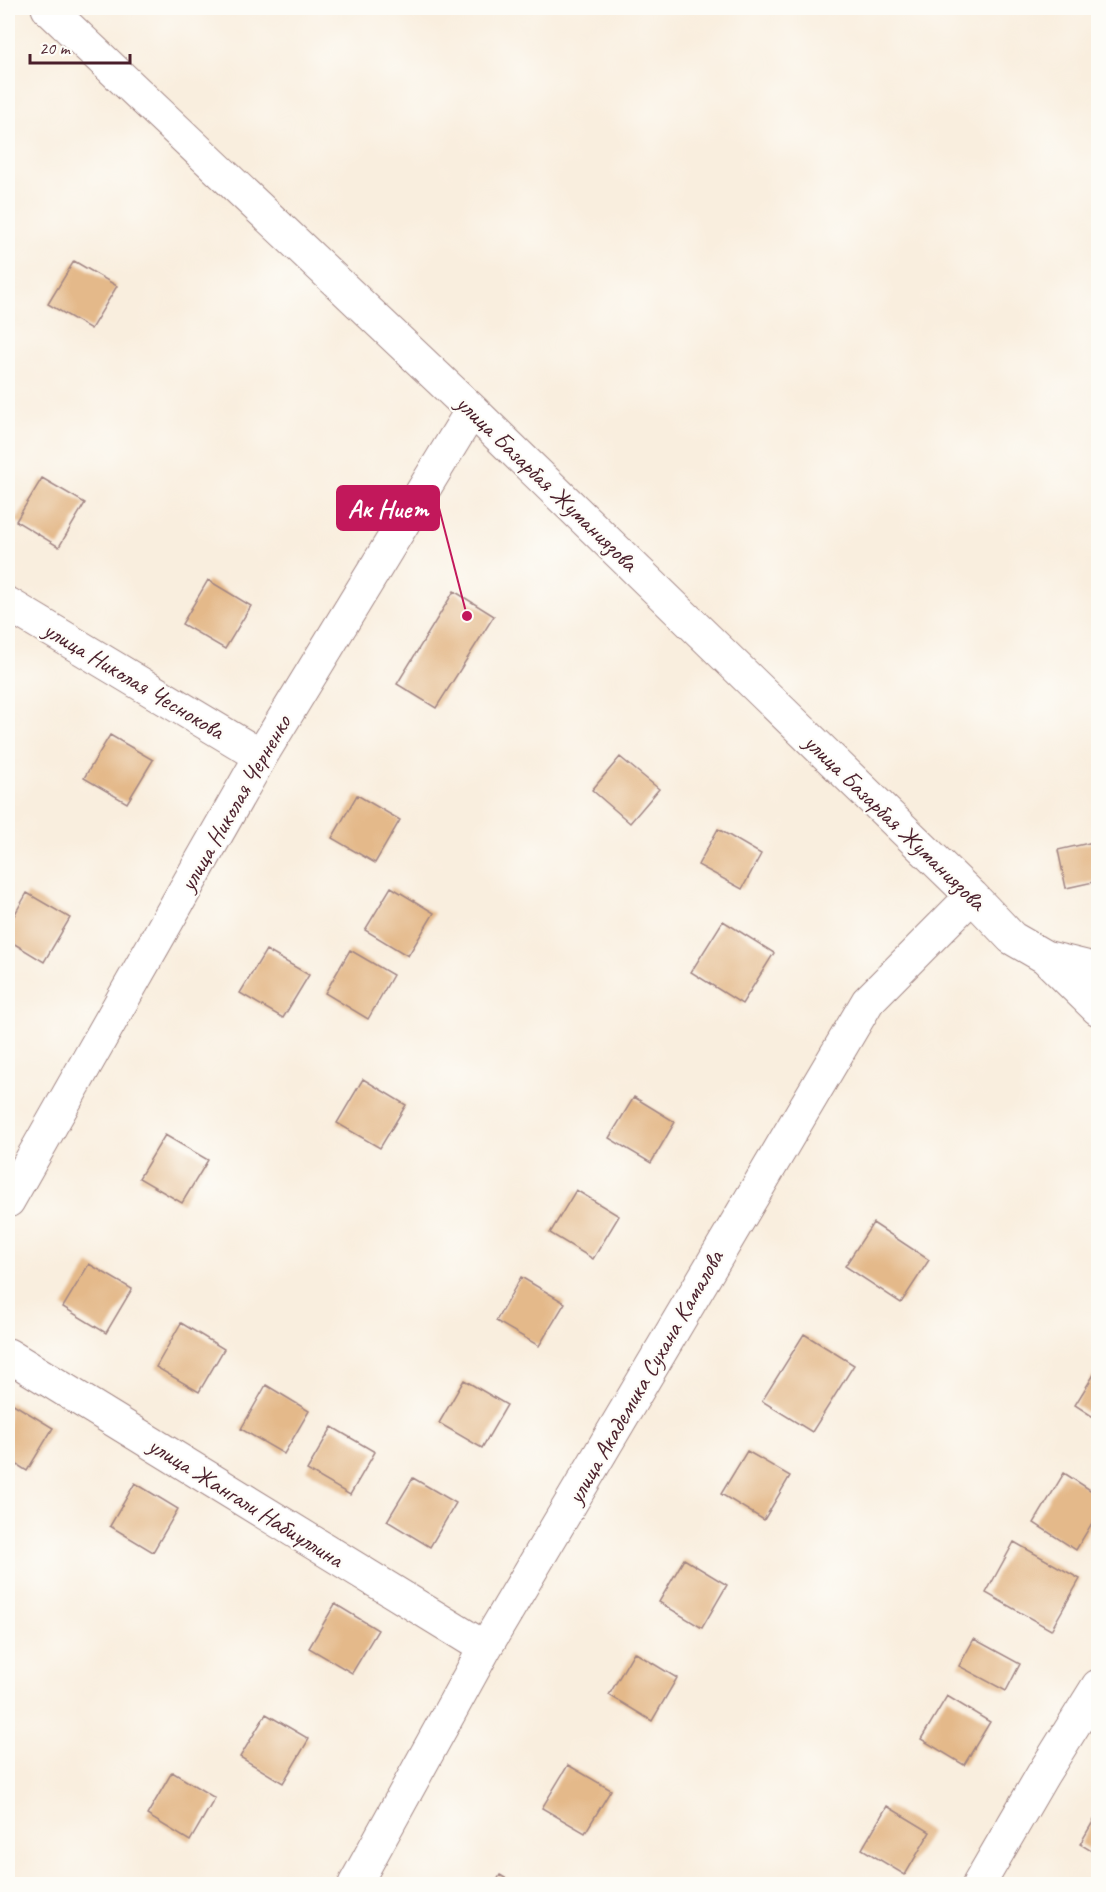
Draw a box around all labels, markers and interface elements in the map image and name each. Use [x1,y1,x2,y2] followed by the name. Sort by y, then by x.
[30,27,130,65] scale bar
[39,37,72,59] text: 20 m
[448,387,645,579] street label: улица Базарбая Жуманиязова
[337,486,439,530] callout: Ак Ниет
[348,492,430,525] text: Ак Ниет
[37,613,231,746] street label: улица Николая Чеснокова
[171,708,298,898] street label: улица Николая Черненко
[796,726,993,918] street label: улица Базарбая Жуманиязова
[559,1244,731,1511] street label: улица Академика Сухана Камалова
[141,1429,350,1575] street label: улица Жангали Набиуллина

